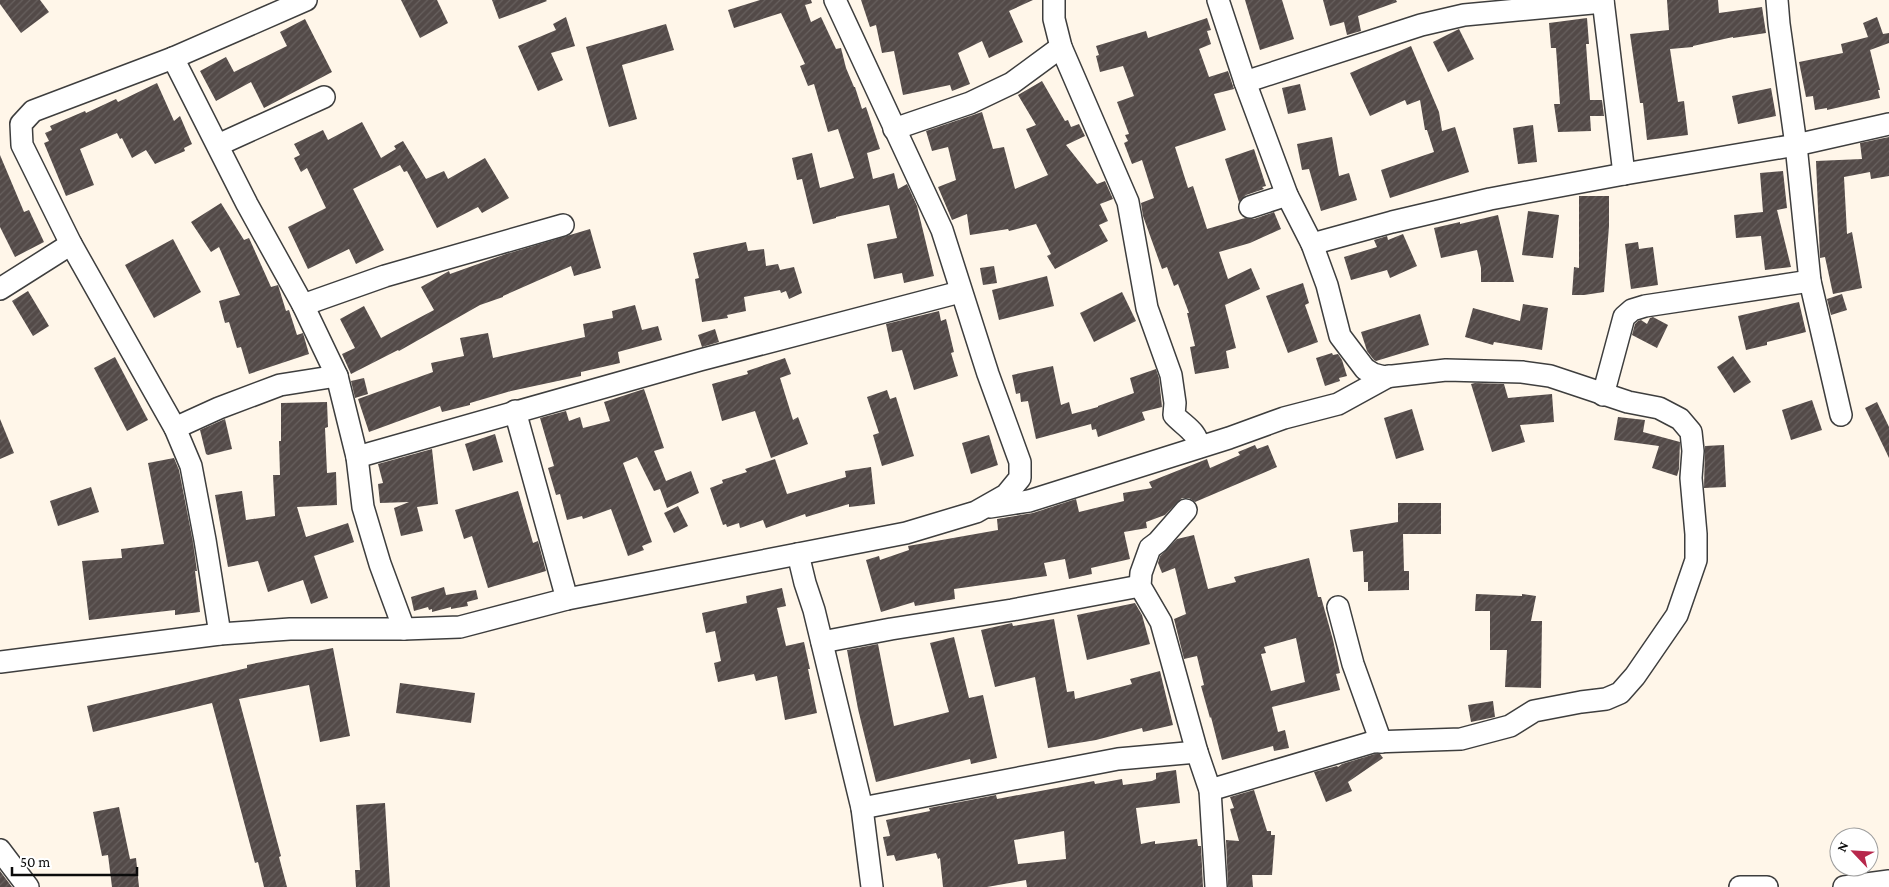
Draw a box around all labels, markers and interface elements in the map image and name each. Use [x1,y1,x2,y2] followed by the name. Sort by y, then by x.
[1829,827,1879,877] north arrow
[1833,838,1852,854] text: N
[12,844,138,876] scale bar
[20,854,50,870] text: 50 m

